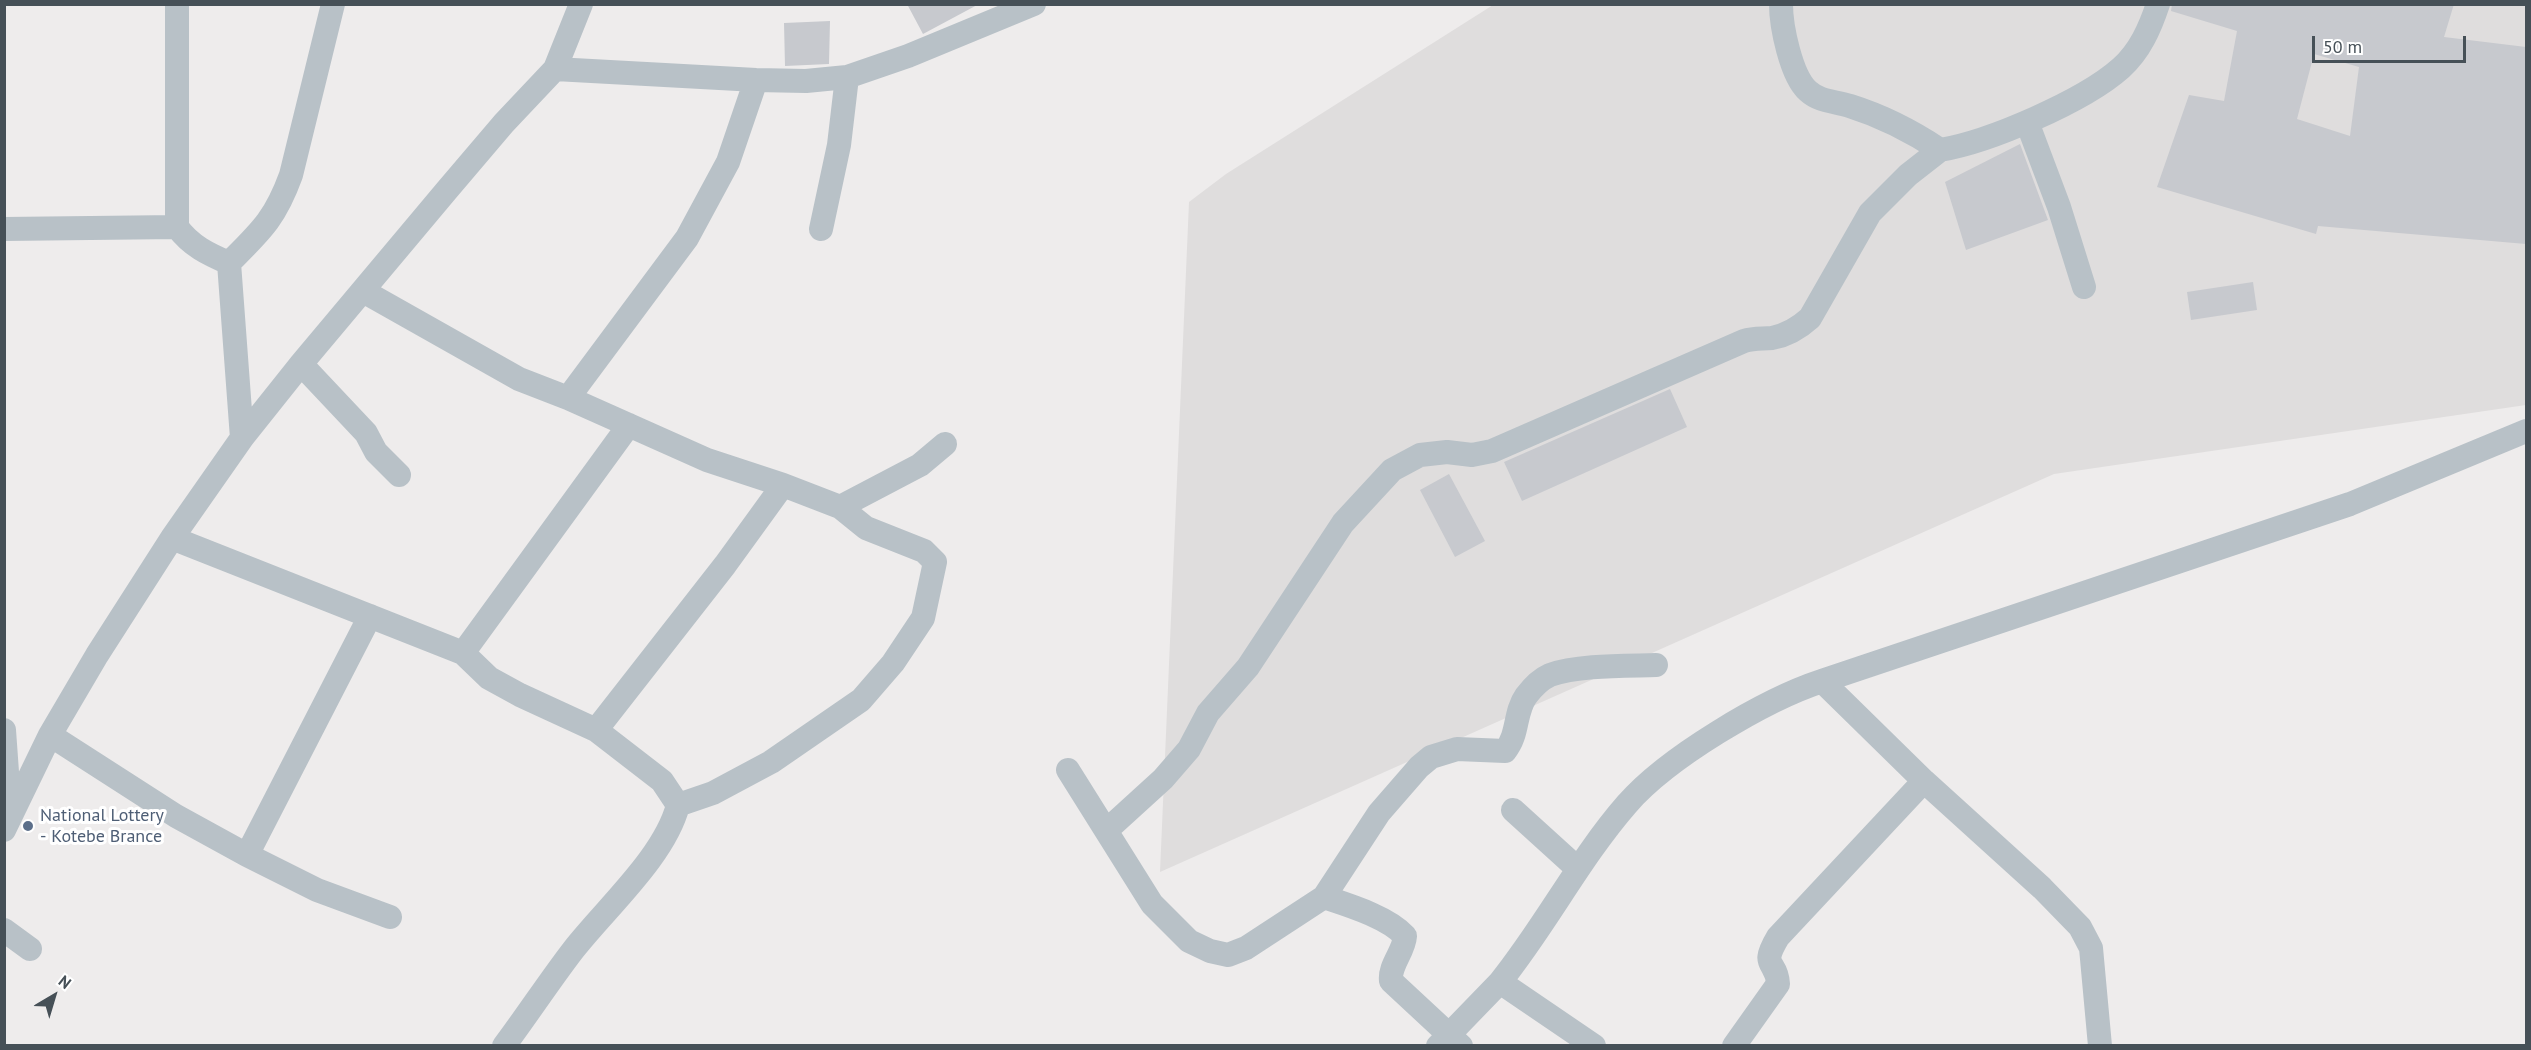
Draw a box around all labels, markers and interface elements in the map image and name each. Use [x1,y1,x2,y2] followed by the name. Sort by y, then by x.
[2315,24,2470,62] scale bar
[2323,35,2362,58] text: 50 m
[40,805,164,848] place label: National Lottery - Kotebe Brance
[21,819,35,833] marker: National Lottery - Kotebe Brance
[24,966,84,1026] north arrow
[55,971,75,993] text: N

